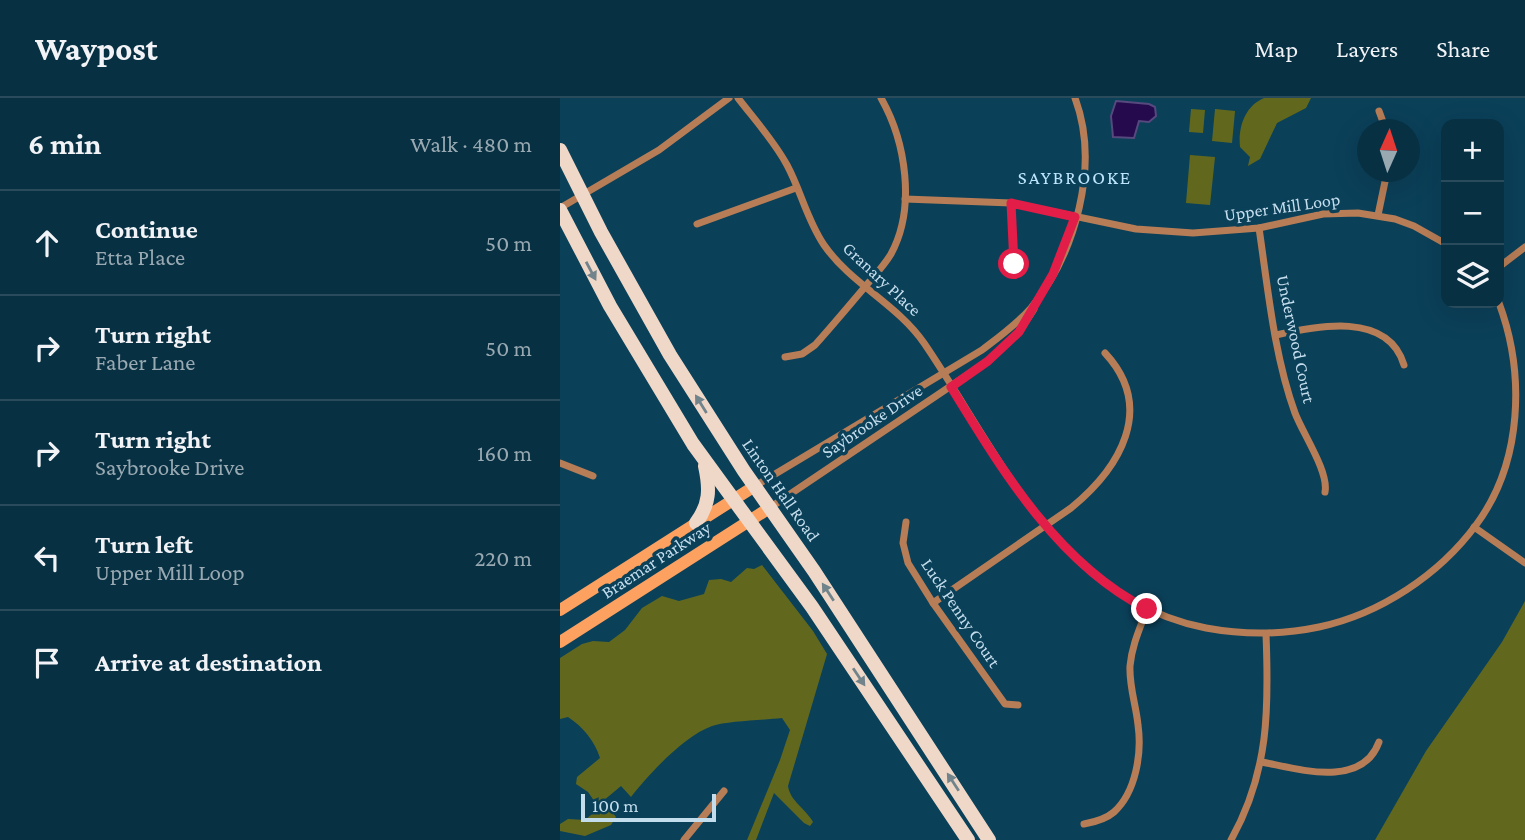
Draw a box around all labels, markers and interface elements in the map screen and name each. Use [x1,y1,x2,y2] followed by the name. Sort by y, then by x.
[35,30,158,67] text: Waypost
[1254,35,1298,62] text: Map
[1336,35,1398,62] text: Layers
[1436,35,1490,62] text: Share
[1357,119,1420,182] north arrow
[1441,119,1504,308] map controls
[1441,119,1504,182] button: +
[28,127,101,160] text: 6 min
[410,131,532,157] text: Walk · 480 m
[1018,167,1132,188] district label: SAYBROOKE
[1441,182,1504,245] button: −
[1223,189,1341,225] street label: Upper Mill Loop
[95,215,198,244] text: Continue
[28,224,66,262] icon: ahead
[485,230,532,256] text: 50 m
[839,238,925,320] street label: Granary Place
[95,244,185,270] text: Etta Place
[1441,245,1504,308] button: layers
[998,248,1029,279] route start
[585,261,597,281] one-way arrow
[1273,273,1320,406] street label: Underwood Court
[95,320,211,349] text: Turn right
[28,329,66,367] icon: right
[485,335,532,361] text: 50 m
[95,349,195,375] text: Faber Lane
[818,380,926,462] street label: Saybrooke Drive
[694,394,707,413] one-way arrow
[95,425,211,454] text: Turn right
[28,434,66,472] icon: right
[738,435,824,546] street label: Linton Hall Road
[477,440,532,466] text: 160 m
[95,454,244,480] text: Saybrooke Drive
[598,517,715,603] street label: Braemar Parkway
[95,530,193,559] text: Turn left
[28,539,66,577] icon: left
[474,545,532,571] text: 220 m
[917,555,1005,672] street label: Luck Penny Court
[95,559,245,585] text: Upper Mill Loop
[821,583,835,601] one-way arrow
[1131,593,1162,624] route end
[28,644,66,682] icon: arrive
[95,648,322,677] text: Arrive at destination
[852,667,865,687] one-way arrow
[946,773,959,792] one-way arrow
[581,791,716,823] scale bar
[592,795,639,816] text: 100 m

